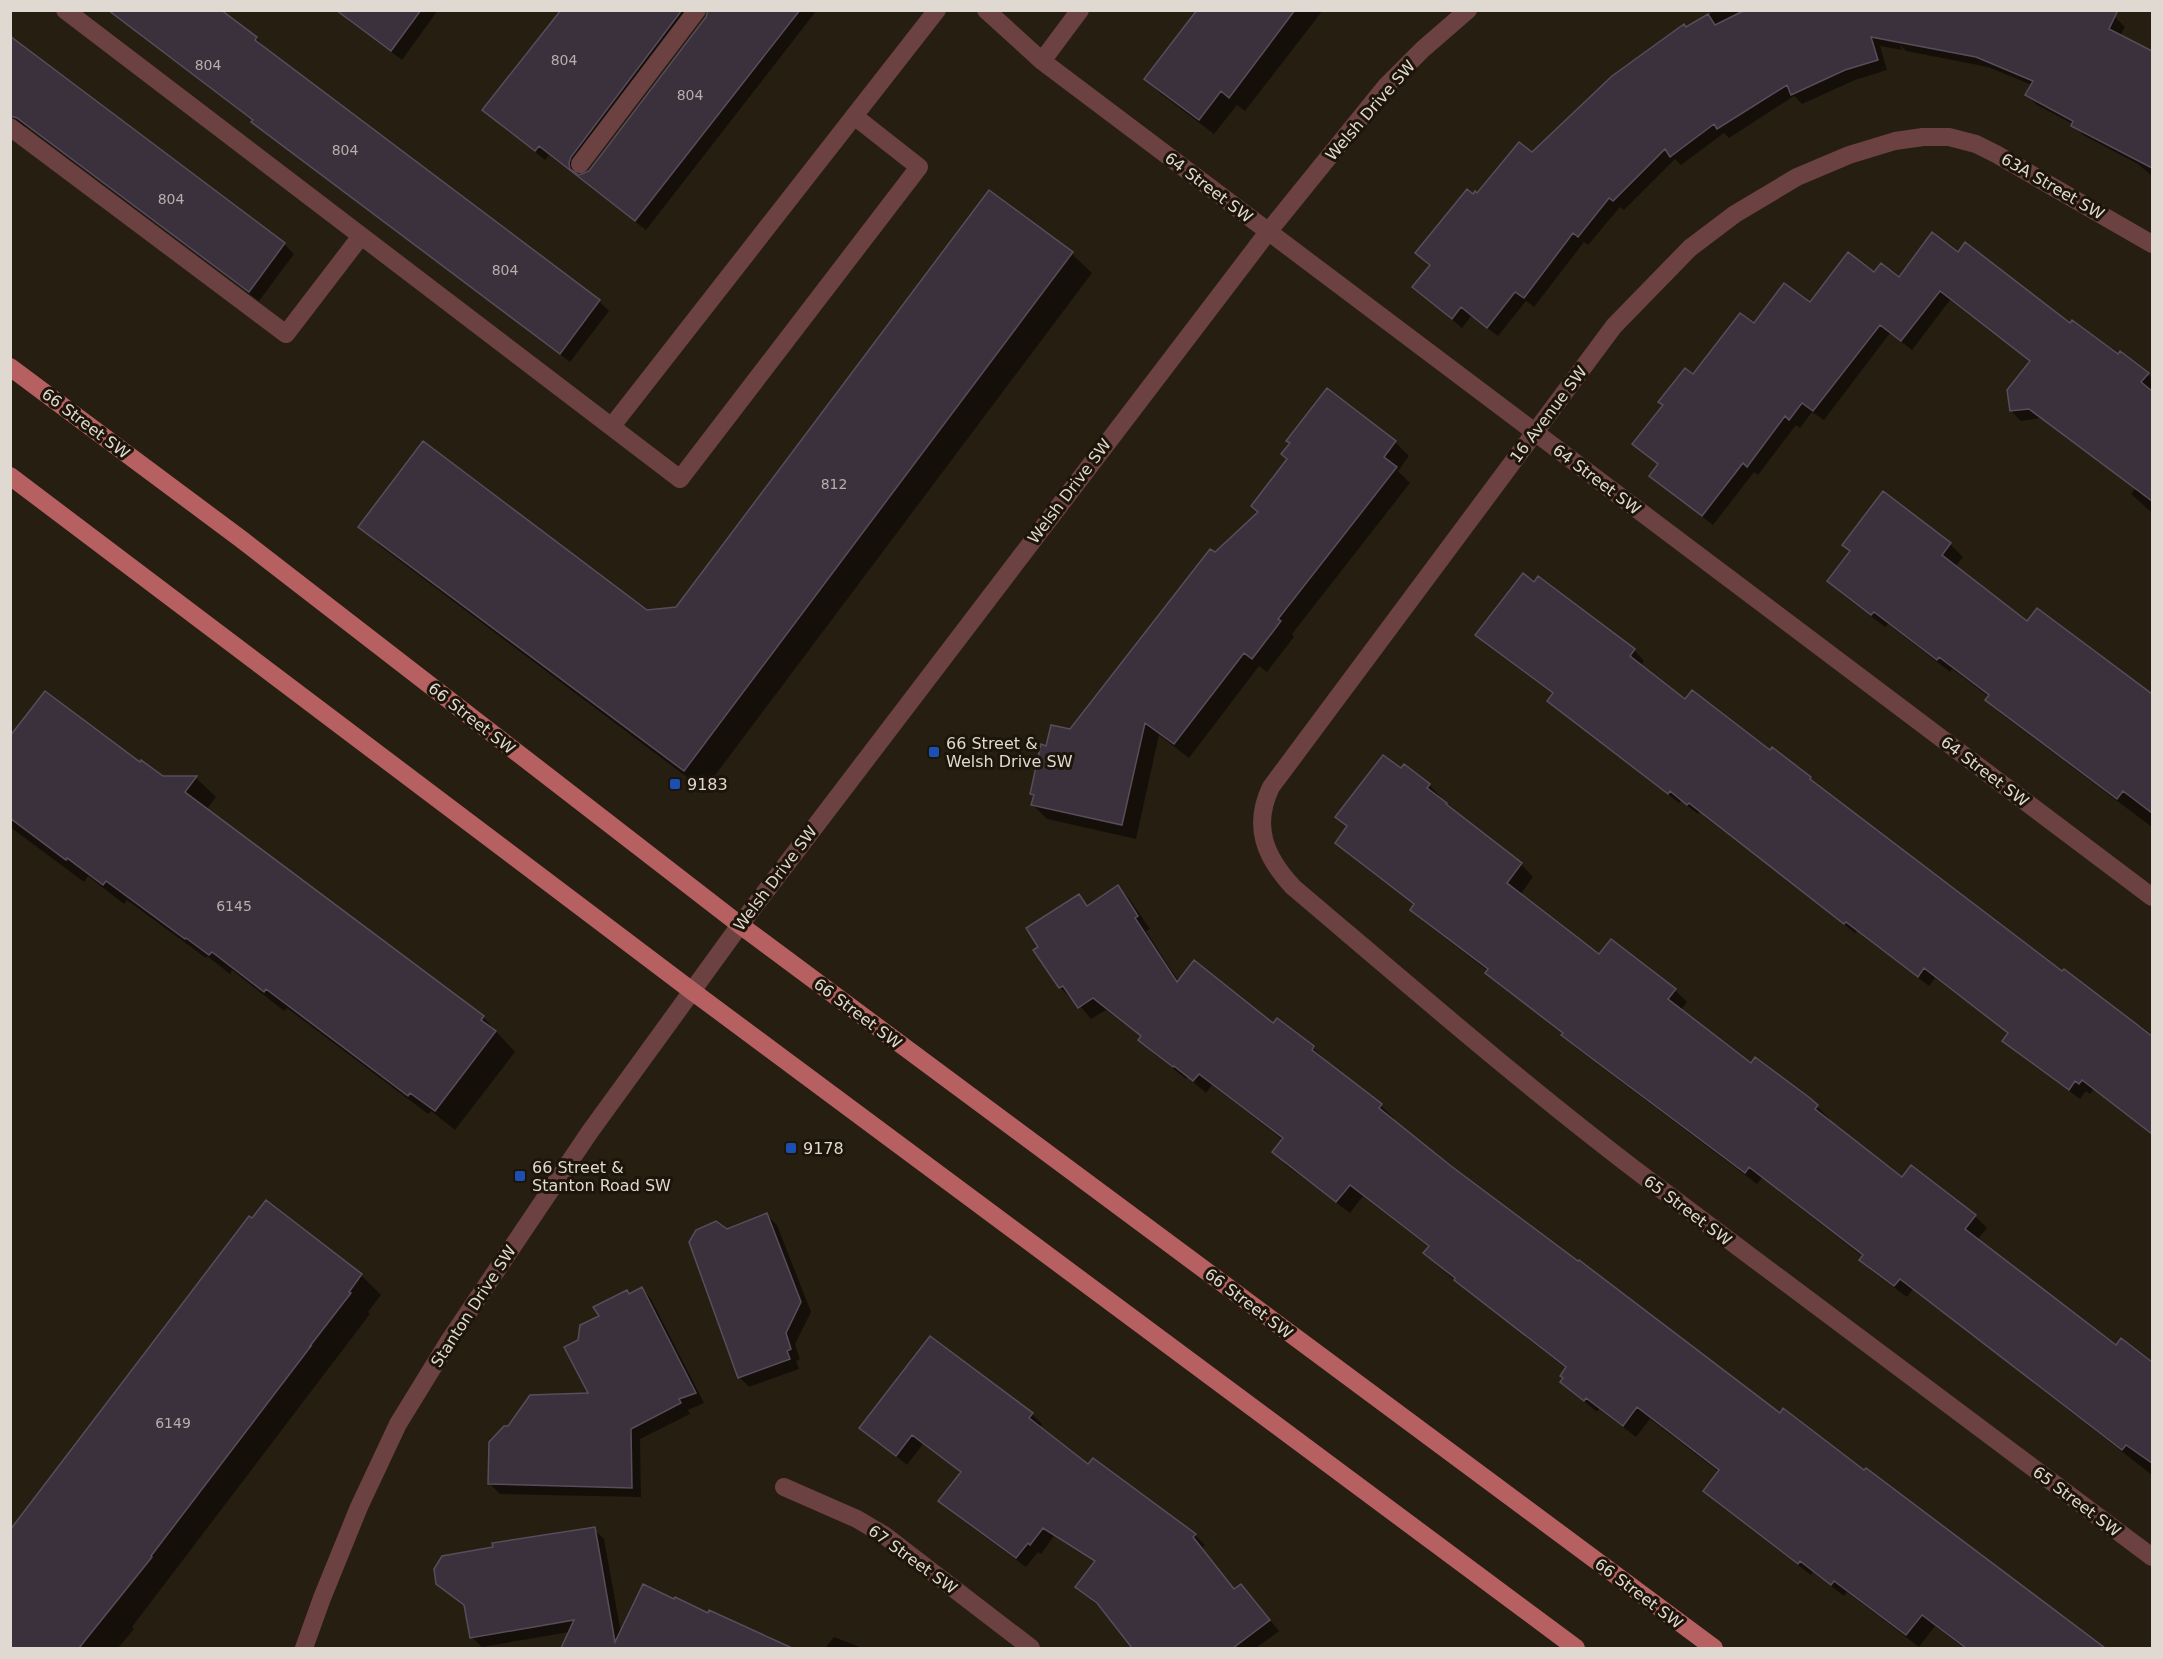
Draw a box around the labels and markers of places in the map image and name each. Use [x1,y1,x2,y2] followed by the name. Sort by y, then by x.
[946,734,1073,771] place label: 66 Street & Welsh Drive SW
[927,745,941,759] marker: 66 Street & Welsh Drive SW
[687,775,728,794] place label: 9183
[668,777,682,791] marker: 9183
[803,1139,844,1158] place label: 9178
[784,1141,798,1155] marker: 9178
[532,1158,671,1195] place label: 66 Street & Stanton Road SW
[513,1169,527,1183] marker: 66 Street & Stanton Road SW

